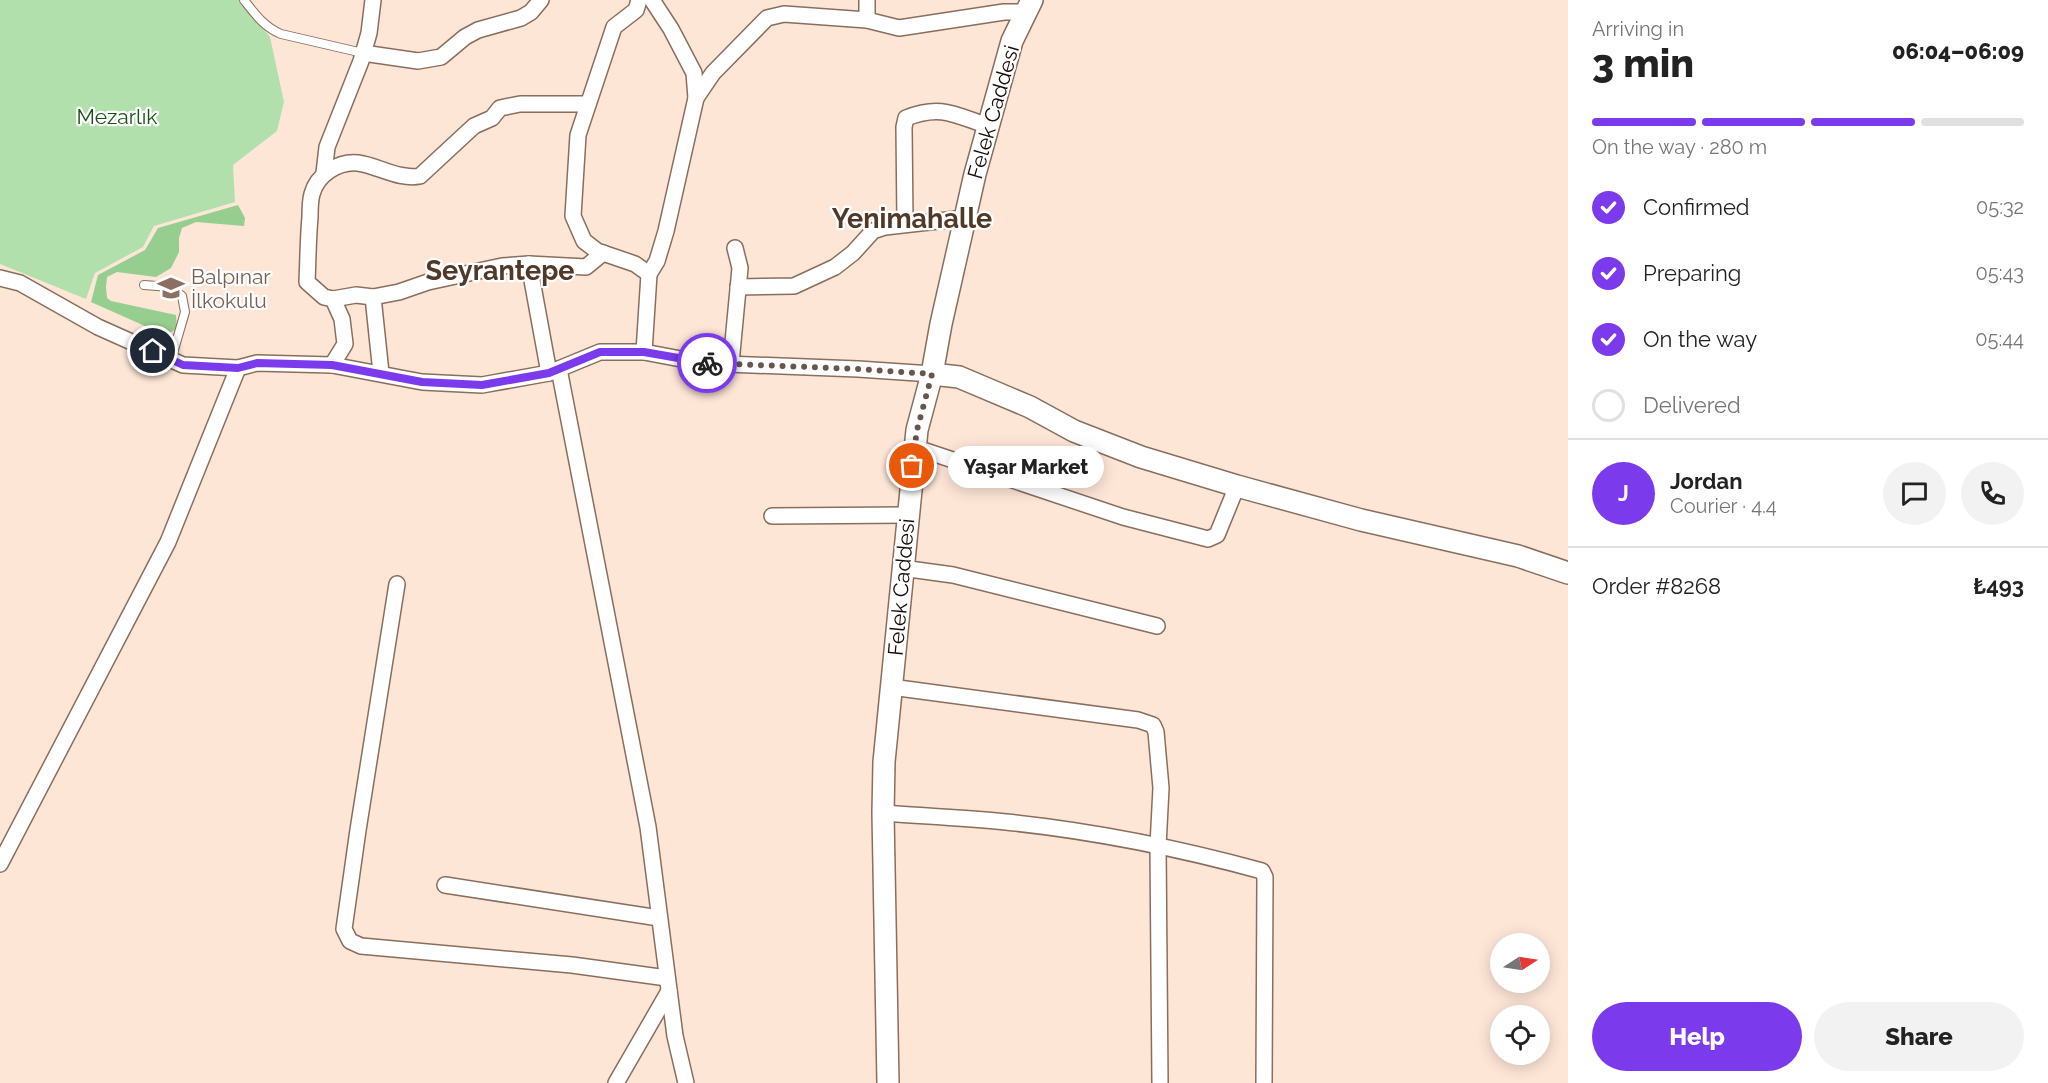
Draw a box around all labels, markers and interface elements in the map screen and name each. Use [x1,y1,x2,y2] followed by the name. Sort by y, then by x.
[1592,17,1684,41] text: Arriving in
[1892,38,2024,64] text: 06:04–06:09
[1592,40,1694,86] text: 3 min
[962,42,1024,182] street label: Felek Caddesi
[77,104,158,129] park label: Mezarlık
[1592,135,1767,159] text: On the way · 280 m
[1592,191,1625,224] icon: check
[1643,194,1750,220] text: Confirmed
[1976,195,2024,219] text: 05:32
[832,203,992,234] district label: Yenimahalle
[426,255,574,286] district label: Seyrantepe
[1592,257,1625,290] icon: check
[1643,260,1741,286] text: Preparing
[1976,261,2024,285] text: 05:43
[191,264,271,313] place label: Balpınar İlkokulu
[156,273,186,303] school or university icon: Balpınar İlkokulu
[1592,323,1625,356] icon: check
[127,325,178,376] pin
[1643,326,1757,352] text: On the way
[1975,327,2024,351] text: 05:44
[677,333,737,393] courier
[136,334,169,367] icon: home
[691,347,724,380] icon: bike
[1643,392,1741,418] text: Delivered
[886,440,937,491] pin
[948,445,1104,487] callout: Yaşar Market
[895,449,928,482] icon: bag
[964,455,1088,479] text: Yaşar Market
[1883,462,1946,525] button: chat
[1961,462,2024,525] button: phone
[1670,468,1742,494] text: Jordan
[1618,480,1629,506] text: J
[1670,494,1777,518] text: Courier · 4.4
[883,517,919,657] street label: Felek Caddesi
[1592,573,1721,599] text: Order #8268
[1973,573,2024,599] text: ₺493
[1490,933,1550,993] north arrow
[1490,933,1550,1065] map controls
[1592,1002,1802,1071] button: Help
[1814,1002,2024,1071] button: Share
[1490,1005,1550,1065] button: locate

